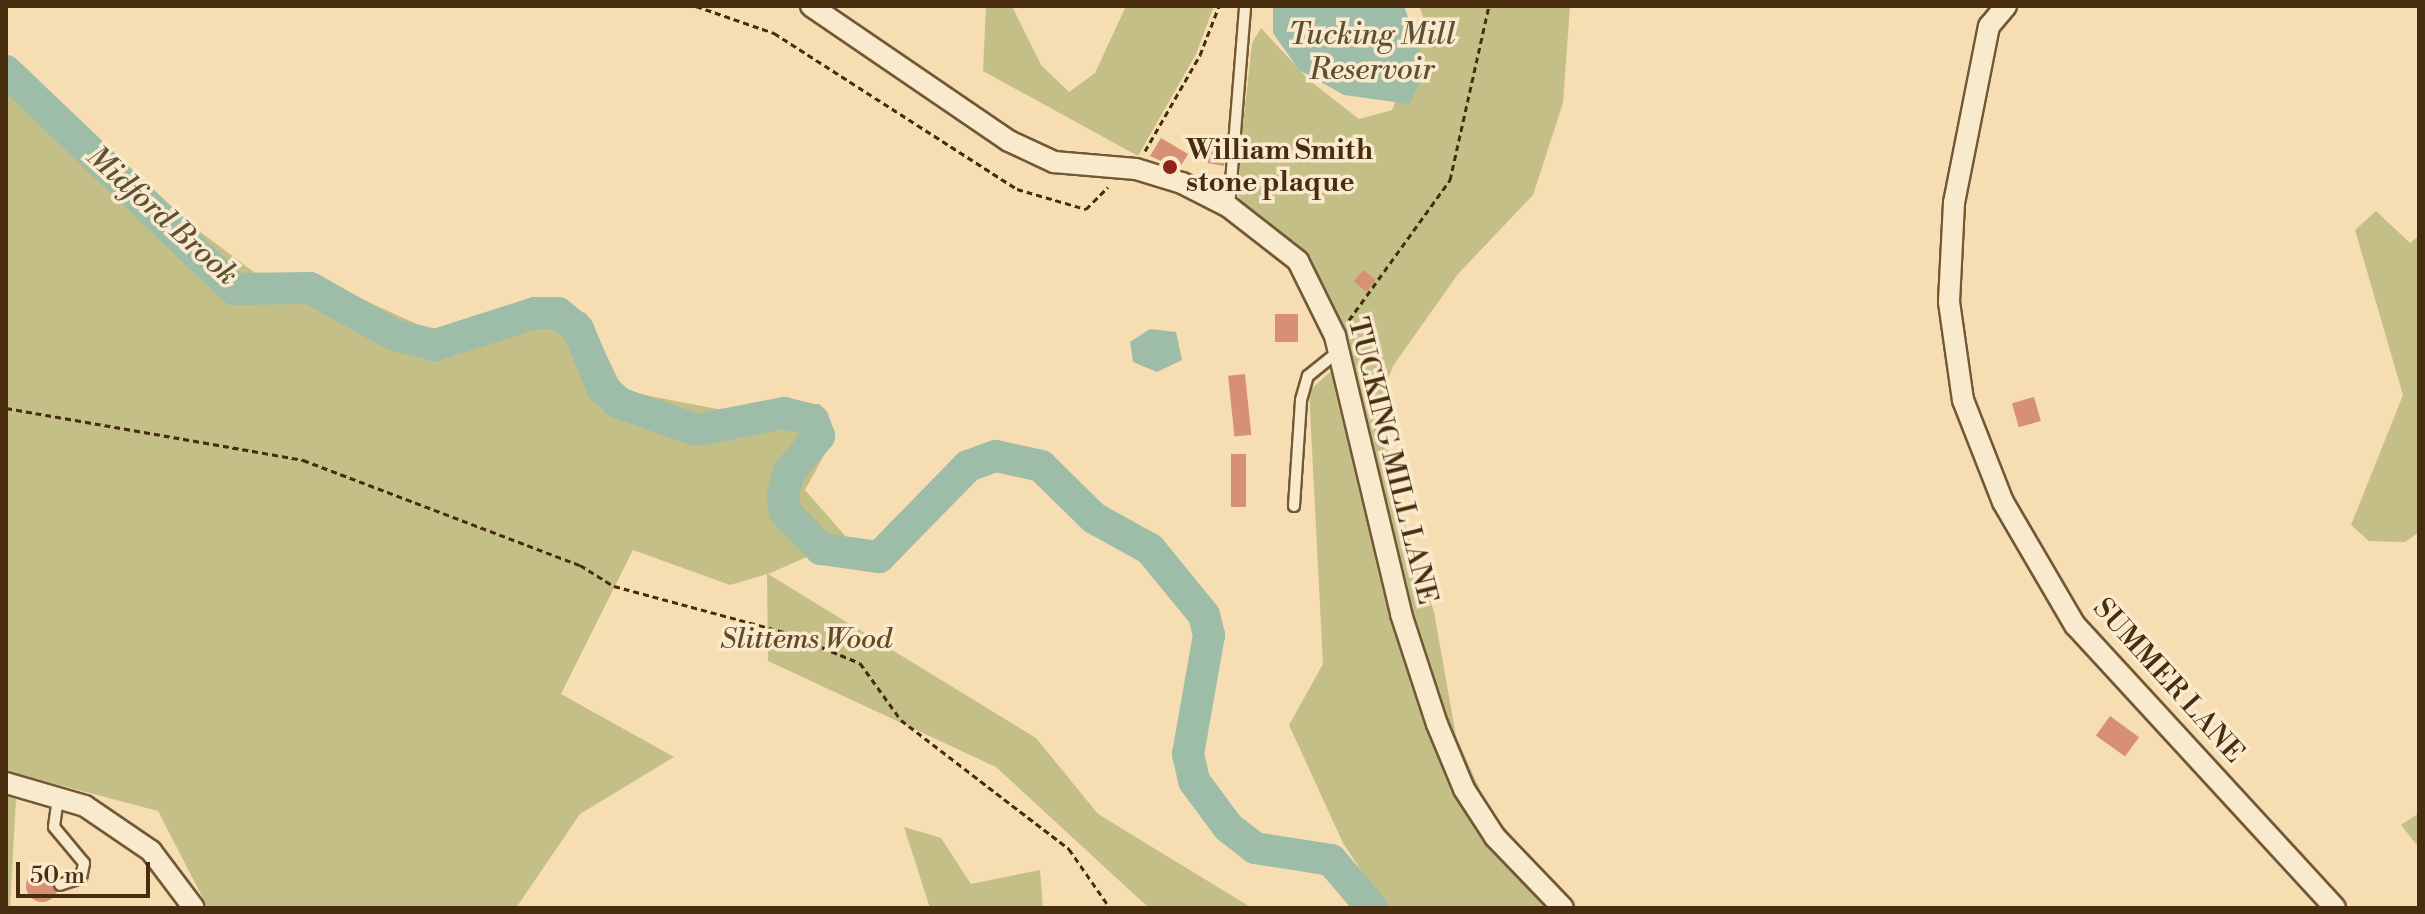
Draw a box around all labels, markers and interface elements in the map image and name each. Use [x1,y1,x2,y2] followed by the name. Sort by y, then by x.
[1288,17,1456,88] water label: Tucking Mill Reservoir
[1186,134,1373,200] place label: William Smith stone plaque
[79,139,245,293] water label: Midford Brook
[1161,158,1179,176] marker: William Smith stone plaque
[1340,314,1444,608] street label: TUCKING MILL LANE
[2085,592,2251,770] street label: SUMMER LANE
[720,623,892,657] park label: Slittems Wood
[20,846,154,896] scale bar
[30,861,85,891] text: 50 m

